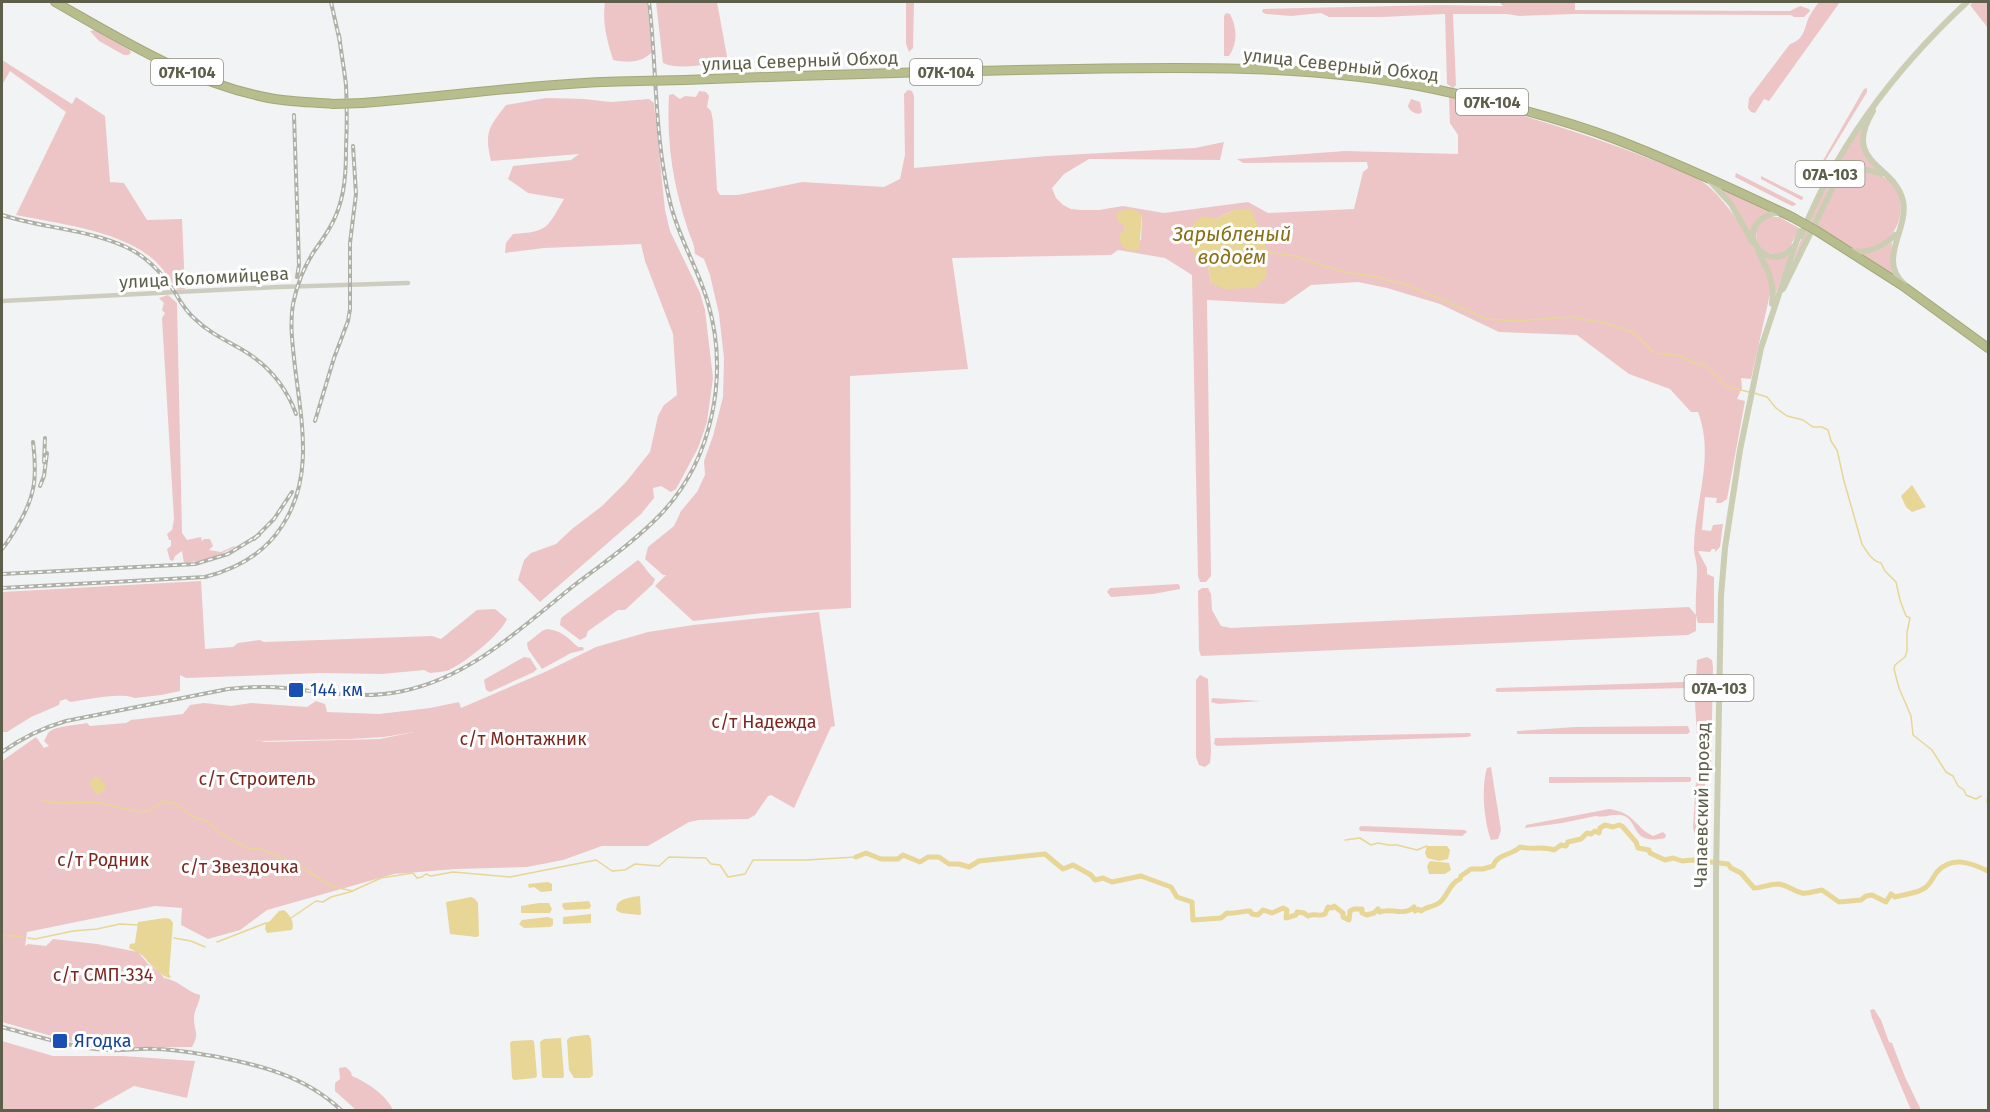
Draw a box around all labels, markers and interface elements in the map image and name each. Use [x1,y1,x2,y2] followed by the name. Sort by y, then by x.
[1242,44,1440,86] street label: улица Северный Обход
[702,47,898,75] street label: улица Северный Обход
[151,59,223,85] road number: 07К-104
[910,59,982,85] road number: 07К-104
[1456,89,1528,115] road number: 07К-104
[1796,161,1864,187] road number: 07А-103
[1172,222,1291,269] water label: Зарыбленый водоём
[118,263,290,293] street label: улица Коломийцева
[1684,675,1754,701] road number: 07А-103
[310,679,363,701] place label: 144 км
[287,681,305,699] marker: 144 км
[711,711,817,733] park label: с/т Надежда
[1690,722,1714,888] street label: Чапаевский проезд
[460,728,587,750] park label: с/т Монтажник
[198,768,316,790] park label: с/т Строитель
[57,849,150,871] park label: с/т Родник
[181,856,299,878] park label: с/т Звездочка
[53,964,154,986] park label: с/т СМП-334
[74,1030,131,1052] place label: Ягодка
[51,1032,69,1050] marker: Ягодка

